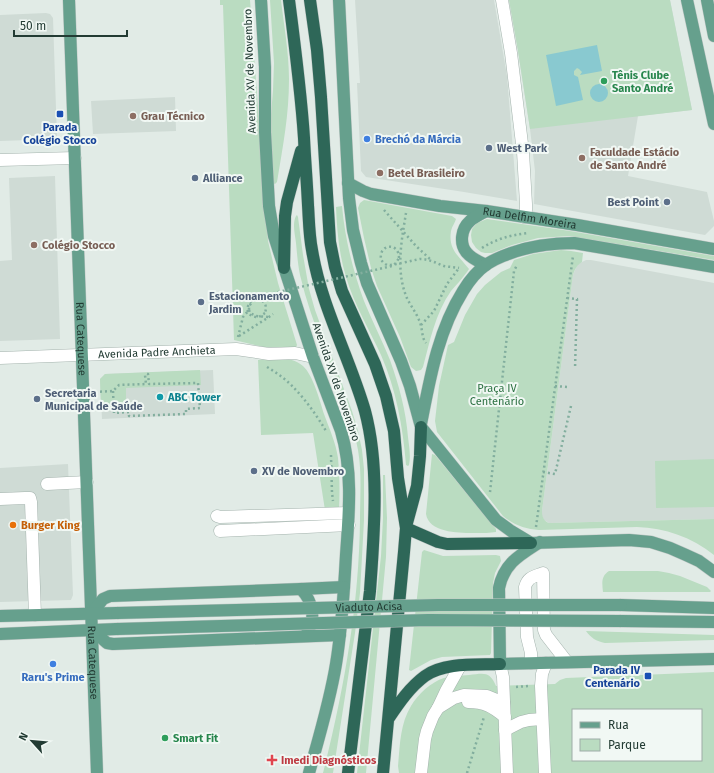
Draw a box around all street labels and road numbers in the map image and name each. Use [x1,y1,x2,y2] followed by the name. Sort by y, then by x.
[241,8,259,134] street label: Avenida XV de Novembro
[482,204,578,231] street label: Rua Delfim Moreira
[73,302,89,376] street label: Rua Catequese
[310,321,362,443] street label: Avenida XV de Novembro
[98,343,216,361] street label: Avenida Padre Anchieta
[335,599,403,614] street label: Viaduto Acisa
[85,625,101,700] street label: Rua Catequese

